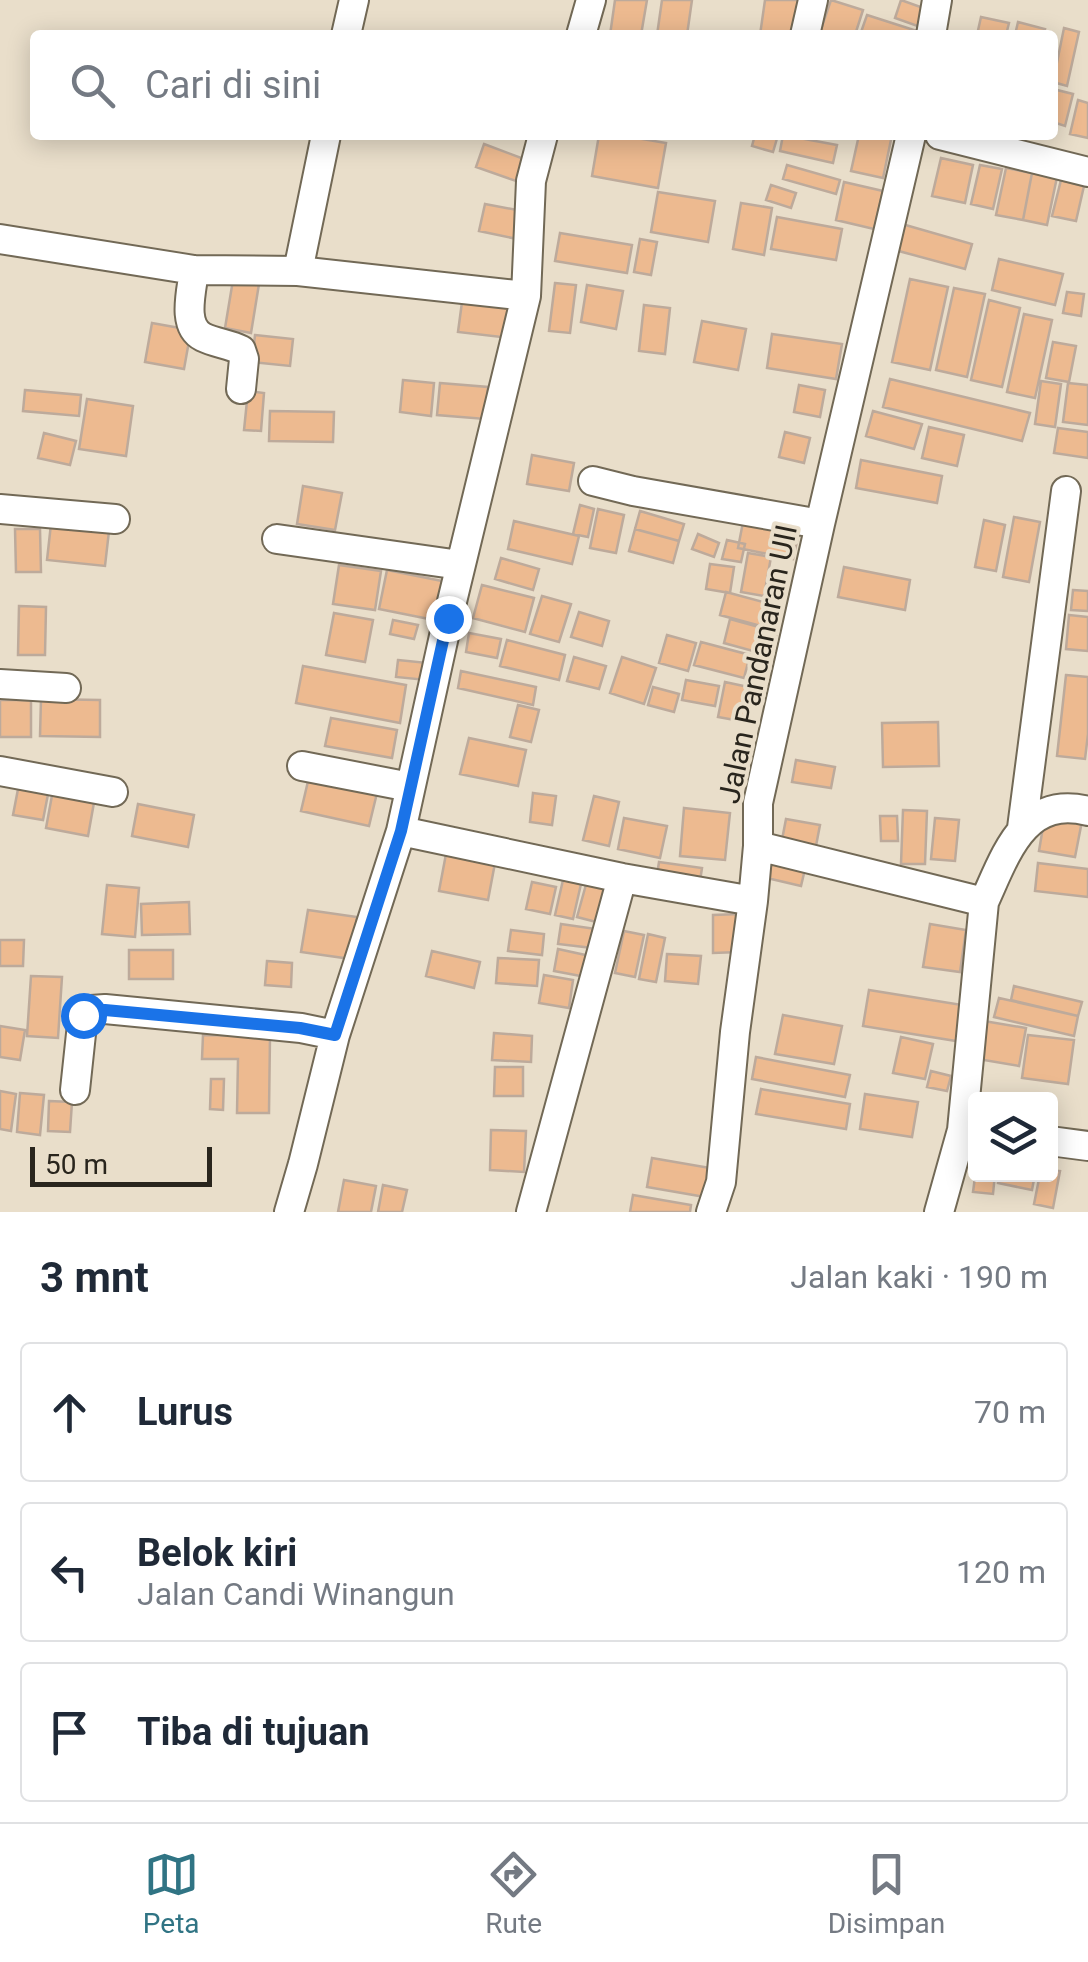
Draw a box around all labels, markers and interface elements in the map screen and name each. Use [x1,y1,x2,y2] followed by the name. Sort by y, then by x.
[30,30,1058,140] search box
[65,58,120,113] icon: search
[145,63,321,107] text: Cari di sini
[711,521,804,806] street label: Jalan Pandanaran UII
[426,596,472,642] route end
[61,993,107,1039] route start
[968,1092,1058,1182] map controls
[968,1092,1058,1182] button: layers
[30,1142,212,1186] scale bar
[45,1148,108,1181] text: 50 m
[40,1253,149,1302] text: 3 mnt
[790,1258,1048,1296] text: Jalan kaki · 190 m
[42,1385,97,1440] icon: ahead
[137,1390,233,1434] text: Lurus
[974,1393,1046,1431] text: 70 m
[137,1531,297,1575] text: Belok kiri
[42,1545,97,1600] icon: left
[956,1553,1046,1591] text: 120 m
[137,1575,455,1613] text: Jalan Candi Winangun
[42,1705,97,1760] icon: arrive
[137,1710,370,1754] text: Tiba di tujuan
[143,1847,200,1940] tab: Peta
[485,1847,542,1940] tab: Rute
[828,1847,945,1940] tab: Disimpan

